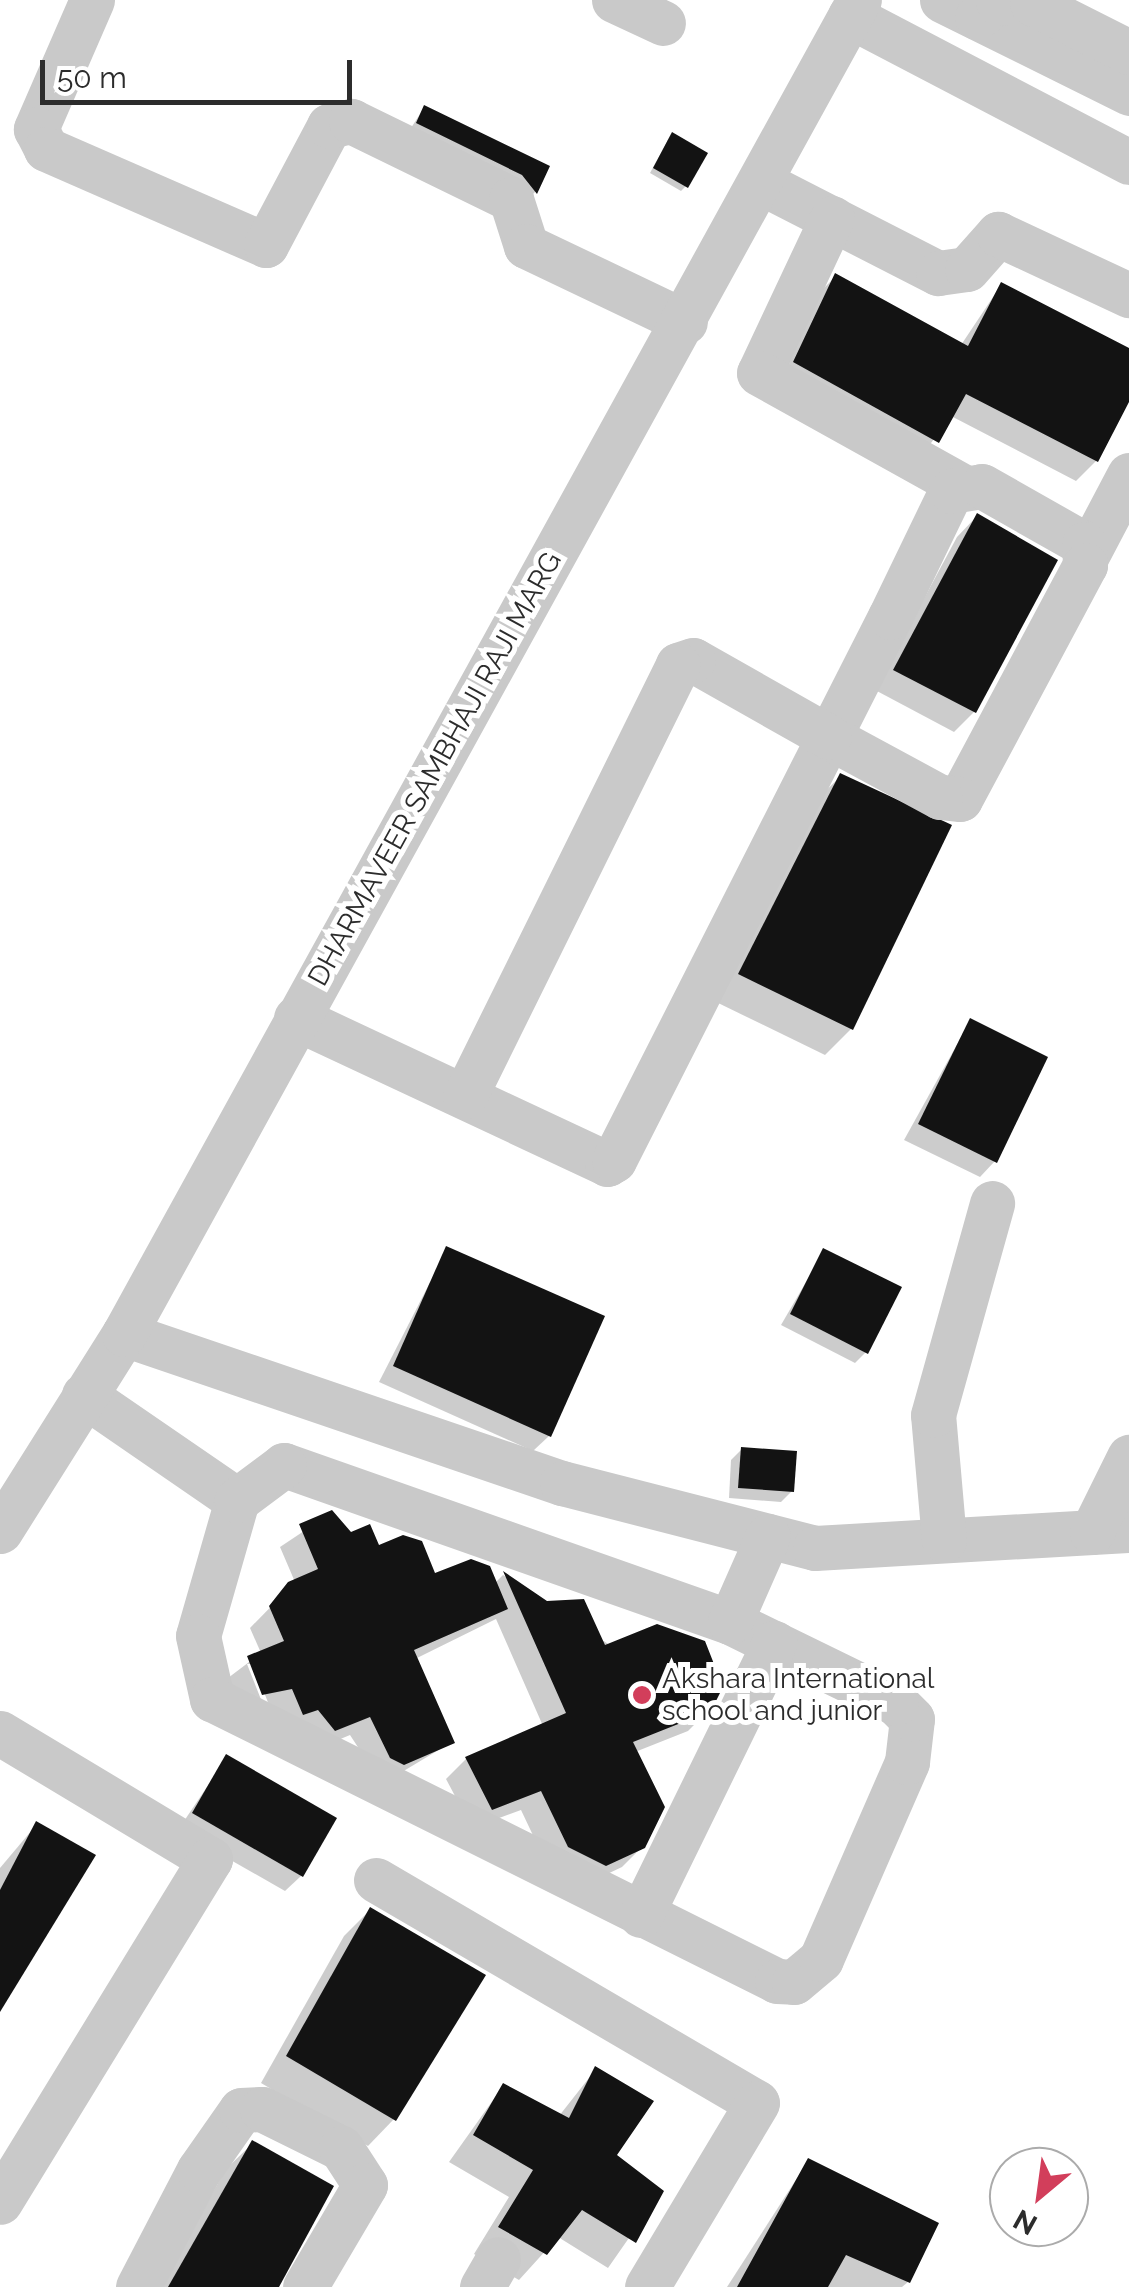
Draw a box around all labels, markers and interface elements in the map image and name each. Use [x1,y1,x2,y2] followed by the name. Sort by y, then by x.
[45,40,358,102] scale bar
[57,60,127,95] text: 50 m
[301,546,569,992] street label: DHARMAVEER SAMBHAJI RAJI MARG
[662,1662,934,1728] place label: Akshara International school and junior
[631,1684,653,1706] marker: Akshara International school and junior
[989,2147,1089,2247] north arrow
[1008,2202,1043,2242] text: N

